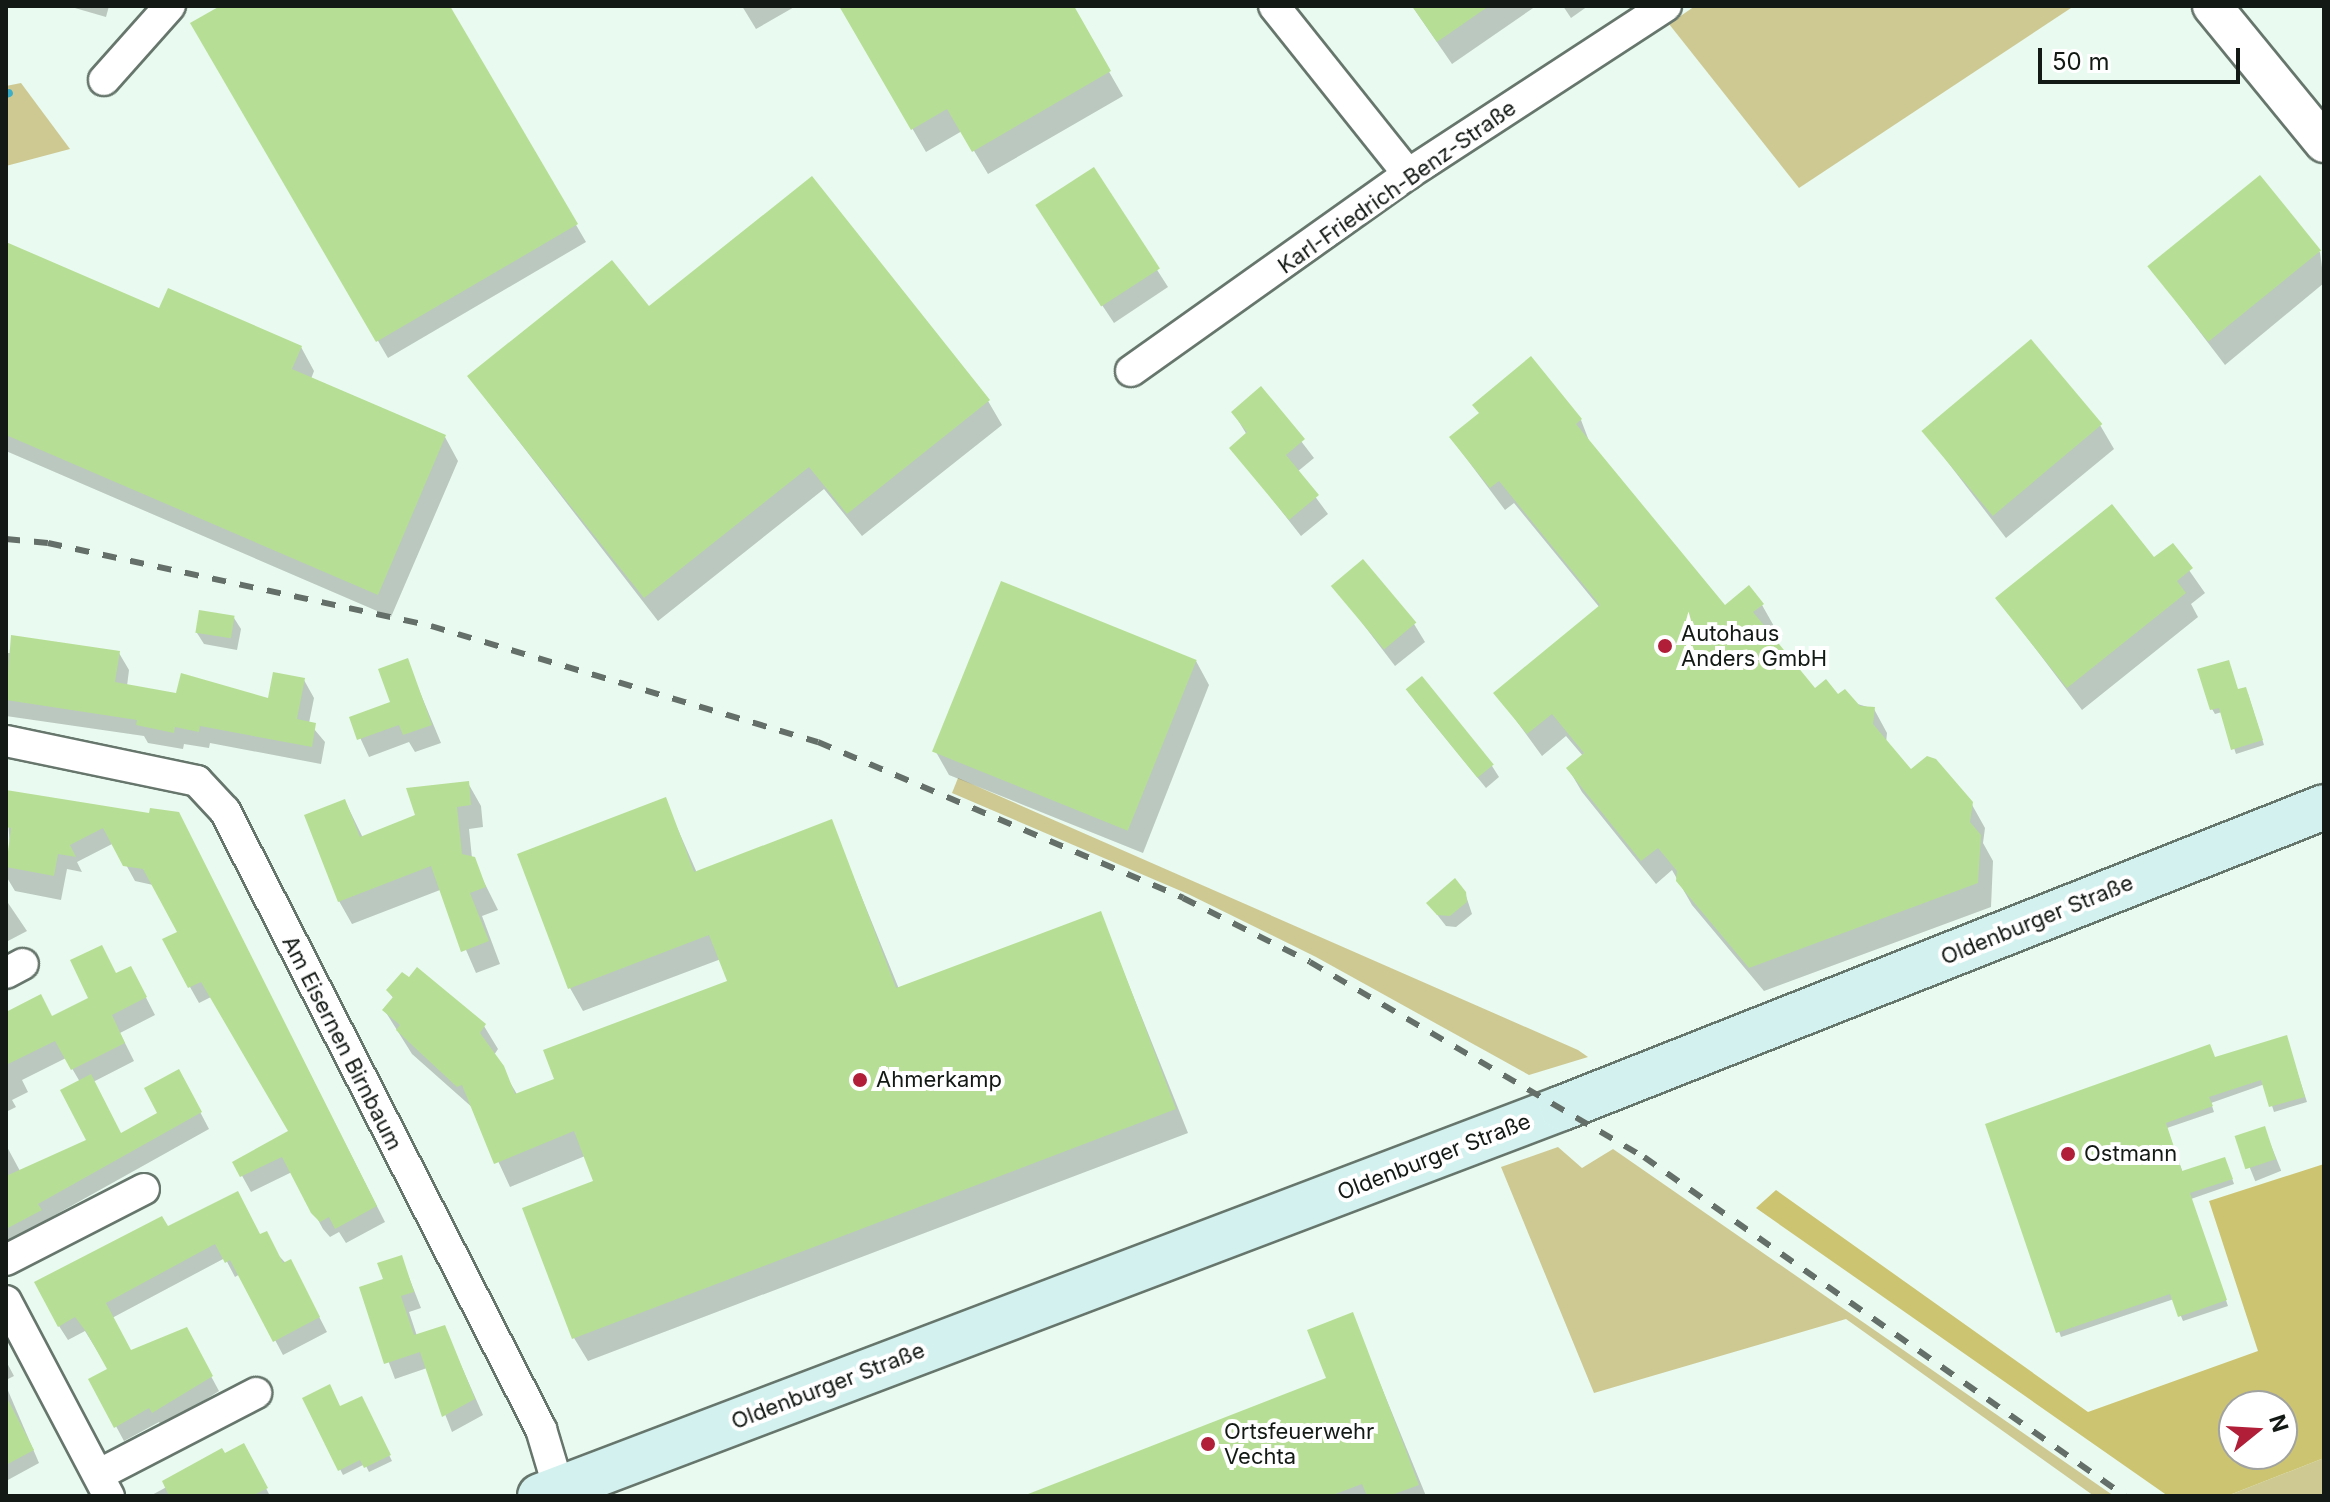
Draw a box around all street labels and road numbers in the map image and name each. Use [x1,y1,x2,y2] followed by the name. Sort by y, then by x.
[1273,95,1521,279] street label: Karl-Friedrich-Benz-Straße
[1937,869,2137,971] street label: Oldenburger Straße
[276,931,408,1155] street label: Am Eisernen Birnbaum
[1334,1108,1534,1206] street label: Oldenburger Straße
[728,1337,928,1435] street label: Oldenburger Straße

